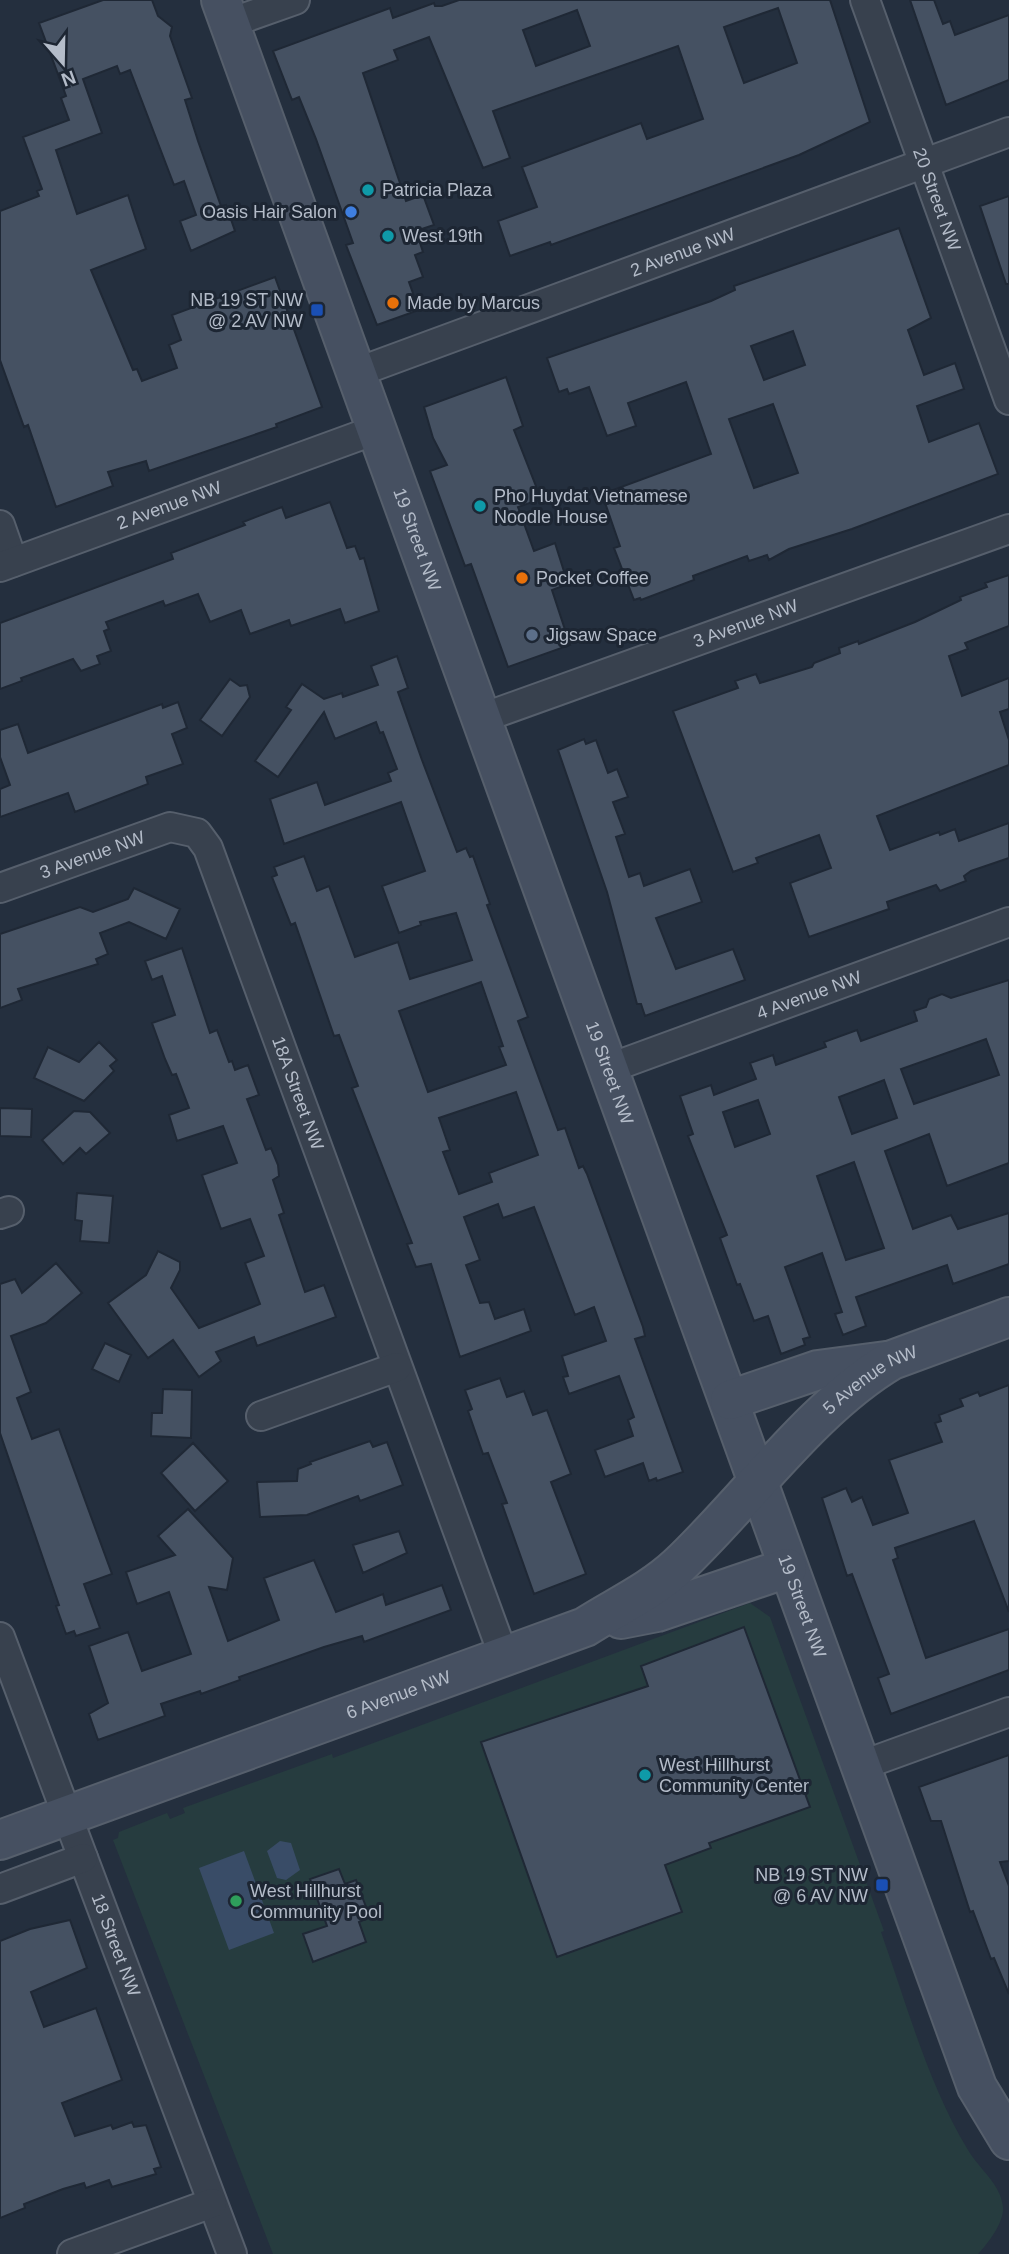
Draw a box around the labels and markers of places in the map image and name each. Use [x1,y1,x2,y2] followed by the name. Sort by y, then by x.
[382,180,493,200] place label: Patricia Plaza
[360,182,376,198] marker: Patricia Plaza
[202,202,337,222] place label: Oasis Hair Salon
[343,204,359,220] marker: Oasis Hair Salon
[402,226,483,246] place label: West 19th
[380,228,396,244] marker: West 19th
[190,290,303,331] place label: NB 19 ST NW @ 2 AV NW
[407,293,540,313] place label: Made by Marcus
[385,295,401,311] marker: Made by Marcus
[309,302,325,318] marker: NB 19 ST NW @ 2 AV NW
[494,486,688,527] place label: Pho Huydat Vietnamese Noodle House
[472,498,488,514] marker: Pho Huydat Vietnamese Noodle House
[536,568,649,588] place label: Pocket Coffee
[514,570,530,586] marker: Pocket Coffee
[546,625,657,645] place label: Jigsaw Space
[524,627,540,643] marker: Jigsaw Space
[659,1755,809,1796] place label: West Hillhurst Community Center
[637,1767,653,1783] marker: West Hillhurst Community Center
[755,1865,868,1906] place label: NB 19 ST NW @ 6 AV NW
[874,1877,890,1893] marker: NB 19 ST NW @ 6 AV NW
[250,1881,382,1922] place label: West Hillhurst Community Pool
[228,1893,244,1909] marker: West Hillhurst Community Pool

